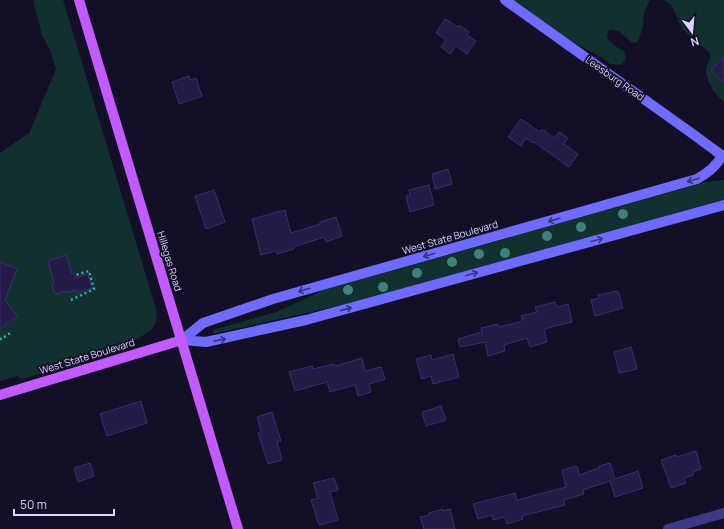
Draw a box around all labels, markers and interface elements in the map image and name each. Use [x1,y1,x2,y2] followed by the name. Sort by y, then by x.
[672,12,712,52] north arrow
[689,34,701,50] text: N
[583,52,647,104] street label: Leesburg Road
[687,176,699,184] one-way arrow
[401,217,500,257] street label: West State Boulevard
[548,217,561,224] one-way arrow
[154,229,186,293] street label: Hillegas Road
[590,236,603,243] one-way arrow
[423,252,436,259] one-way arrow
[465,270,478,277] one-way arrow
[298,287,311,294] one-way arrow
[340,305,353,312] one-way arrow
[38,335,136,377] street label: West State Boulevard
[213,335,226,343] one-way arrow
[14,491,114,517] scale bar
[20,496,47,513] text: 50 m

